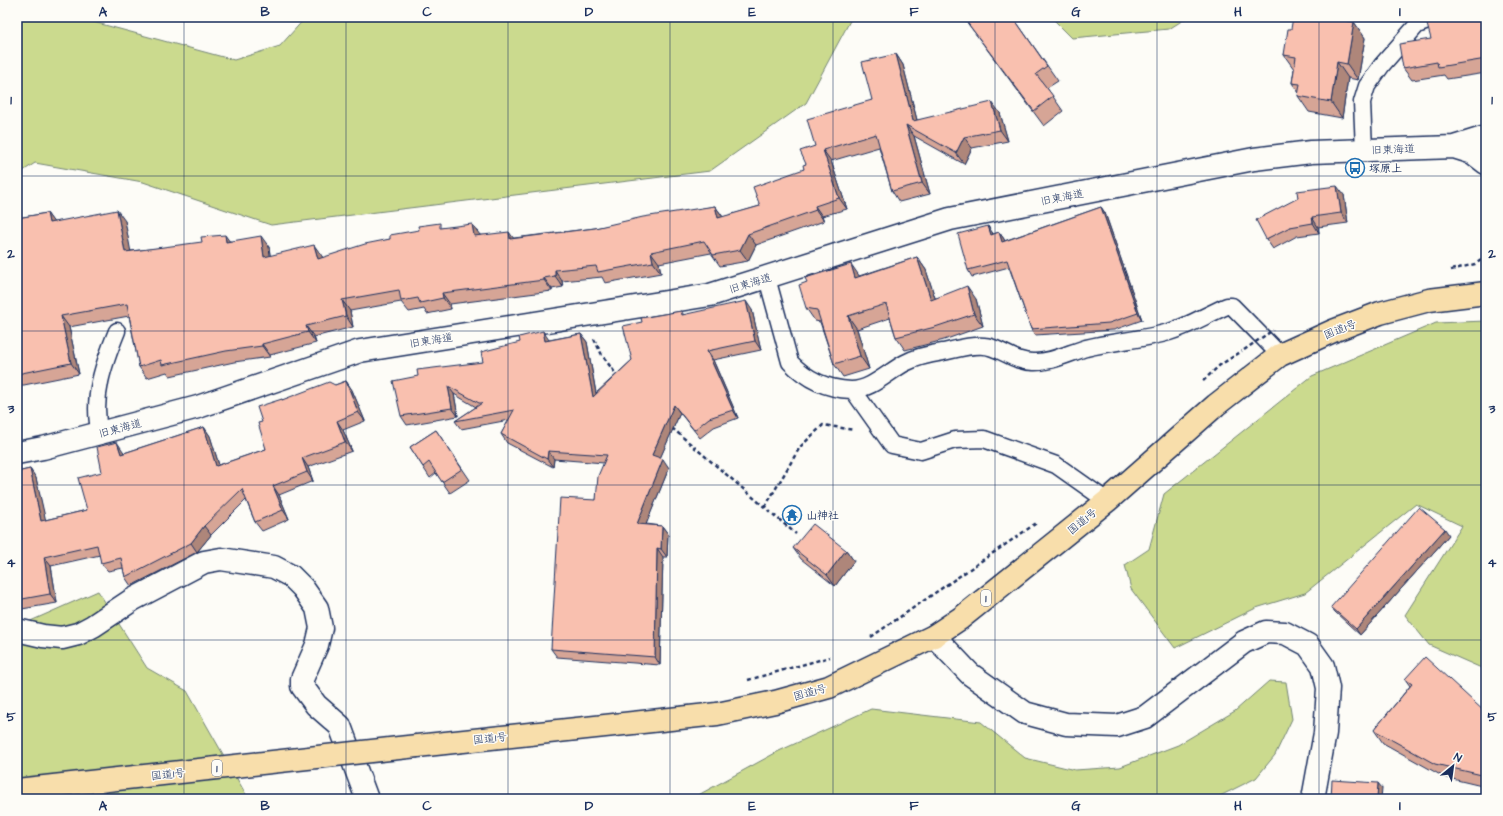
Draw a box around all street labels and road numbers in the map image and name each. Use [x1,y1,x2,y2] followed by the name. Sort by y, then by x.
[1371,141,1415,158] street label: 旧東海道
[1039,186,1085,209] street label: 旧東海道
[727,270,773,297] street label: 旧東海道
[1321,316,1359,343] street label: 国道1号
[408,330,454,351] street label: 旧東海道
[97,416,143,441] street label: 旧東海道
[1064,505,1100,538] street label: 国道1号
[981,590,991,606] road number: 1
[792,681,829,704] street label: 国道1号
[472,729,508,748] street label: 国道1号
[212,760,222,776] road number: 1
[150,765,186,784] street label: 国道1号

